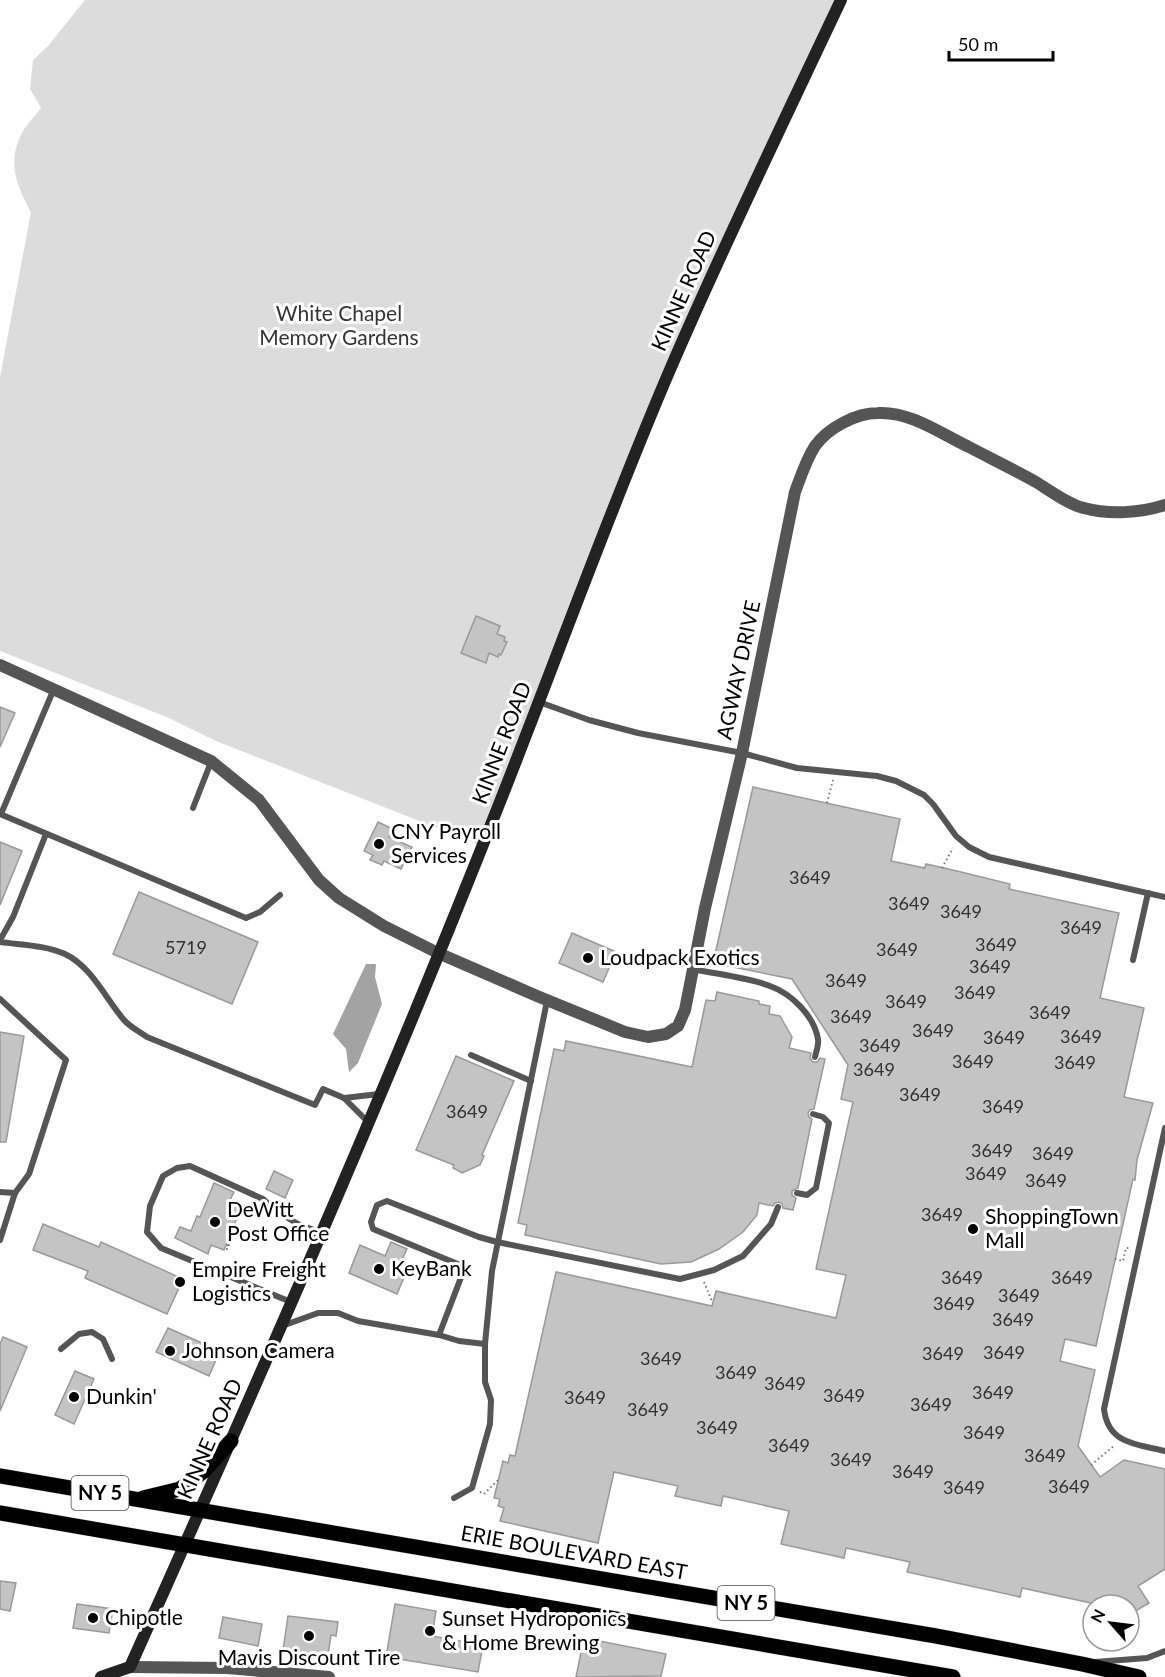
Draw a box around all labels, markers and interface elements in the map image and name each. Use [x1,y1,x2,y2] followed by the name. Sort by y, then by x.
[949,24,1052,62] scale bar
[958,33,998,55] text: 50 m
[645,226,720,354] street label: KINNE ROAD
[259,300,419,349] park label: White Chapel Memory Gardens
[711,598,764,742] street label: AGWAY DRIVE
[466,678,535,807] street label: KINNE ROAD
[391,818,501,867] place label: CNY Payroll Services
[372,837,386,851] marker: CNY Payroll Services
[789,866,831,888] house number: 3649
[888,892,930,914] house number: 3649
[940,900,982,922] house number: 3649
[1060,916,1102,938] house number: 3649
[975,933,1017,955] house number: 3649
[165,936,207,958] house number: 5719
[876,938,918,960] house number: 3649
[600,944,760,969] place label: Loudpack Exotics
[581,951,595,965] marker: Loudpack Exotics
[969,955,1011,977] house number: 3649
[825,969,867,991] house number: 3649
[954,981,996,1003] house number: 3649
[885,990,927,1012] house number: 3649
[1029,1001,1071,1023] house number: 3649
[830,1005,872,1027] house number: 3649
[912,1019,954,1041] house number: 3649
[1060,1025,1102,1047] house number: 3649
[983,1026,1025,1048] house number: 3649
[859,1034,901,1056] house number: 3649
[952,1050,994,1072] house number: 3649
[1054,1051,1096,1073] house number: 3649
[853,1058,895,1080] house number: 3649
[899,1083,941,1105] house number: 3649
[982,1095,1024,1117] house number: 3649
[446,1100,488,1122] house number: 3649
[971,1139,1013,1161] house number: 3649
[1032,1142,1074,1164] house number: 3649
[965,1162,1007,1184] house number: 3649
[1025,1169,1067,1191] house number: 3649
[227,1196,329,1245] place label: DeWitt Post Office
[921,1203,963,1225] house number: 3649
[985,1203,1119,1252] place label: ShoppingTown Mall
[208,1215,222,1229] marker: DeWitt Post Office
[966,1222,980,1236] marker: ShoppingTown Mall
[391,1255,472,1280] place label: KeyBank
[192,1256,326,1305] place label: Empire Freight Logistics
[372,1262,386,1276] marker: KeyBank
[941,1266,983,1288] house number: 3649
[1051,1266,1093,1288] house number: 3649
[173,1275,187,1289] marker: Empire Freight Logistics
[998,1284,1040,1306] house number: 3649
[933,1292,975,1314] house number: 3649
[992,1308,1034,1330] house number: 3649
[182,1337,335,1362] place label: Johnson Camera
[983,1341,1025,1363] house number: 3649
[922,1342,964,1364] house number: 3649
[163,1344,177,1358] marker: Johnson Camera
[640,1347,682,1369] house number: 3649
[715,1361,757,1383] house number: 3649
[764,1372,806,1394] house number: 3649
[171,1374,246,1502] street label: KINNE ROAD
[972,1381,1014,1403] house number: 3649
[86,1383,157,1408] place label: Dunkin'
[823,1384,865,1406] house number: 3649
[564,1386,606,1408] house number: 3649
[67,1390,81,1404] marker: Dunkin'
[910,1393,952,1415] house number: 3649
[627,1398,669,1420] house number: 3649
[696,1416,738,1438] house number: 3649
[963,1421,1005,1443] house number: 3649
[768,1434,810,1456] house number: 3649
[1024,1444,1066,1466] house number: 3649
[830,1448,872,1470] house number: 3649
[892,1460,934,1482] house number: 3649
[1048,1475,1090,1497] house number: 3649
[72,1476,128,1510] road number: NY 5
[943,1476,985,1498] house number: 3649
[459,1519,690,1584] street label: ERIE BOULEVARD EAST
[718,1586,774,1620] road number: NY 5
[1081,1593,1141,1653] north arrow
[105,1604,183,1629] place label: Chipotle
[442,1605,626,1654] place label: Sunset Hydroponics & Home Brewing
[1086,1606,1109,1626] text: N
[86,1611,100,1625] marker: Chipotle
[423,1624,437,1638] marker: Sunset Hydroponics & Home Brewing
[302,1629,316,1643] marker: Mavis Discount Tire
[218,1644,400,1669] place label: Mavis Discount Tire

